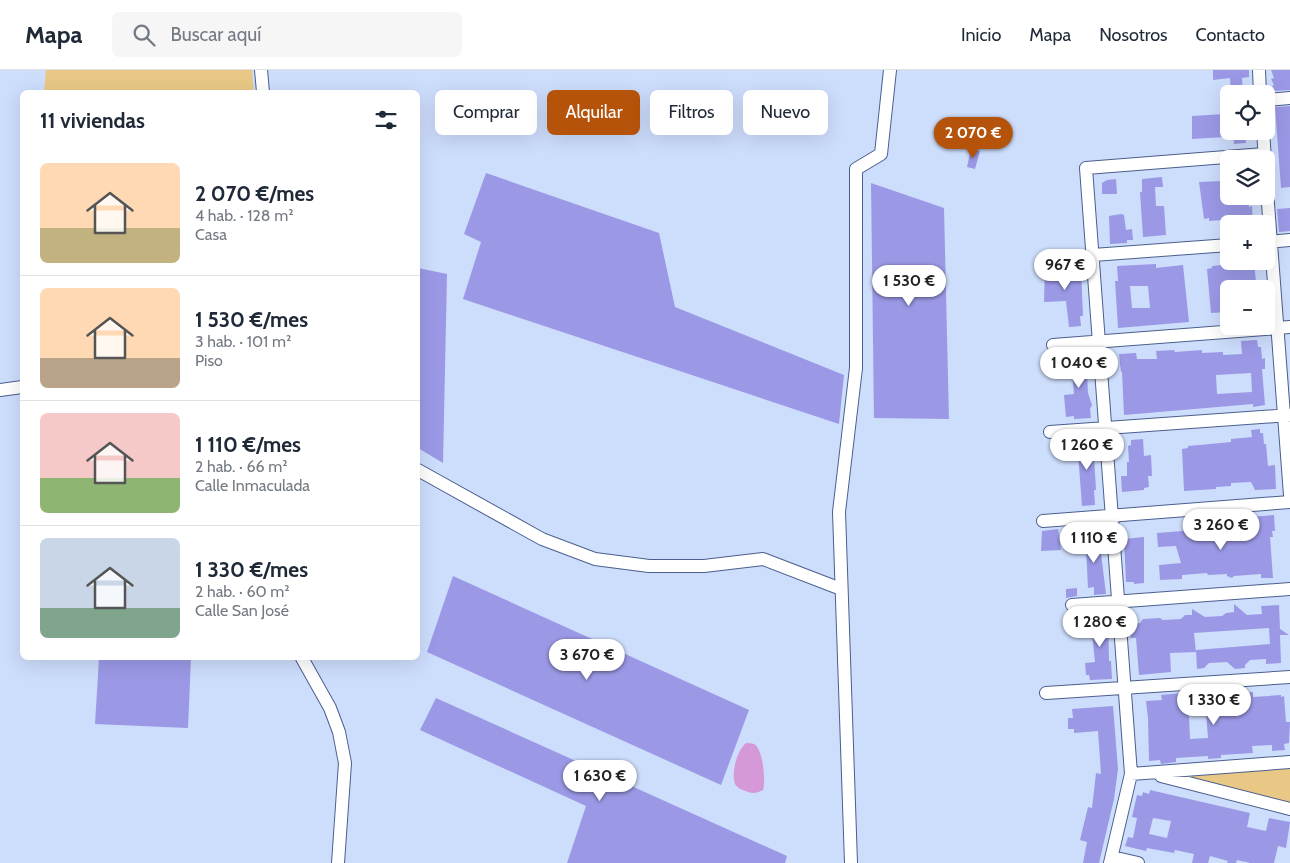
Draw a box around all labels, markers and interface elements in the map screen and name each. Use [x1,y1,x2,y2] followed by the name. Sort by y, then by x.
[112,12,462,57] search box
[25,20,82,49] text: Mapa
[130,21,158,49] icon: search
[170,23,261,46] text: Buscar aquí
[961,24,1001,46] text: Inicio
[1029,24,1071,46] text: Mapa
[1099,24,1168,46] text: Nosotros
[1196,24,1265,46] text: Contacto
[1220,85,1275,335] map controls
[1220,85,1275,140] button: locate
[435,90,537,135] chip: Comprar
[547,90,640,135] chip: Alquilar
[650,90,733,135] chip: Filtros
[743,90,828,135] chip: Nuevo
[372,106,400,134] icon: filters
[40,108,145,133] text: 11 viviendas
[927,116,1019,159] pin: 2 070 €
[945,123,1001,142] text: 2 070 €
[1220,150,1275,205] button: layers
[195,181,314,206] text: 2 070 €/mes
[80,183,140,243] icon: home
[195,206,294,225] text: 4 hab. · 128 m²
[1220,215,1275,270] button: +
[195,225,227,244] text: Casa
[1030,248,1100,291] pin: 967 €
[1045,255,1085,274] text: 967 €
[863,264,955,307] pin: 1 530 €
[883,271,935,290] text: 1 530 €
[1220,280,1275,335] button: −
[195,307,308,332] text: 1 530 €/mes
[80,308,140,368] icon: home
[195,332,291,351] text: 3 hab. · 101 m²
[1033,346,1125,389] pin: 1 040 €
[195,351,223,370] text: Piso
[1051,353,1107,372] text: 1 040 €
[1041,428,1133,471] pin: 1 260 €
[195,432,301,457] text: 1 110 €/mes
[80,433,140,493] icon: home
[1061,435,1113,454] text: 1 260 €
[195,457,288,476] text: 2 hab. · 66 m²
[195,476,310,495] text: Calle Inmaculada
[1175,508,1267,551] pin: 3 260 €
[1194,515,1248,534] text: 3 260 €
[1048,522,1140,564] pin: 1 110 €
[1071,528,1117,547] text: 1 110 €
[195,557,308,582] text: 1 330 €/mes
[80,558,140,618] icon: home
[195,582,290,601] text: 2 hab. · 60 m²
[195,601,289,620] text: Calle San José
[1054,606,1146,648] pin: 1 280 €
[1074,612,1126,631] text: 1 280 €
[541,638,633,681] pin: 3 670 €
[560,645,614,664] text: 3 670 €
[1168,684,1260,726] pin: 1 330 €
[1188,690,1240,709] text: 1 330 €
[554,760,646,802] pin: 1 630 €
[574,766,626,785] text: 1 630 €

